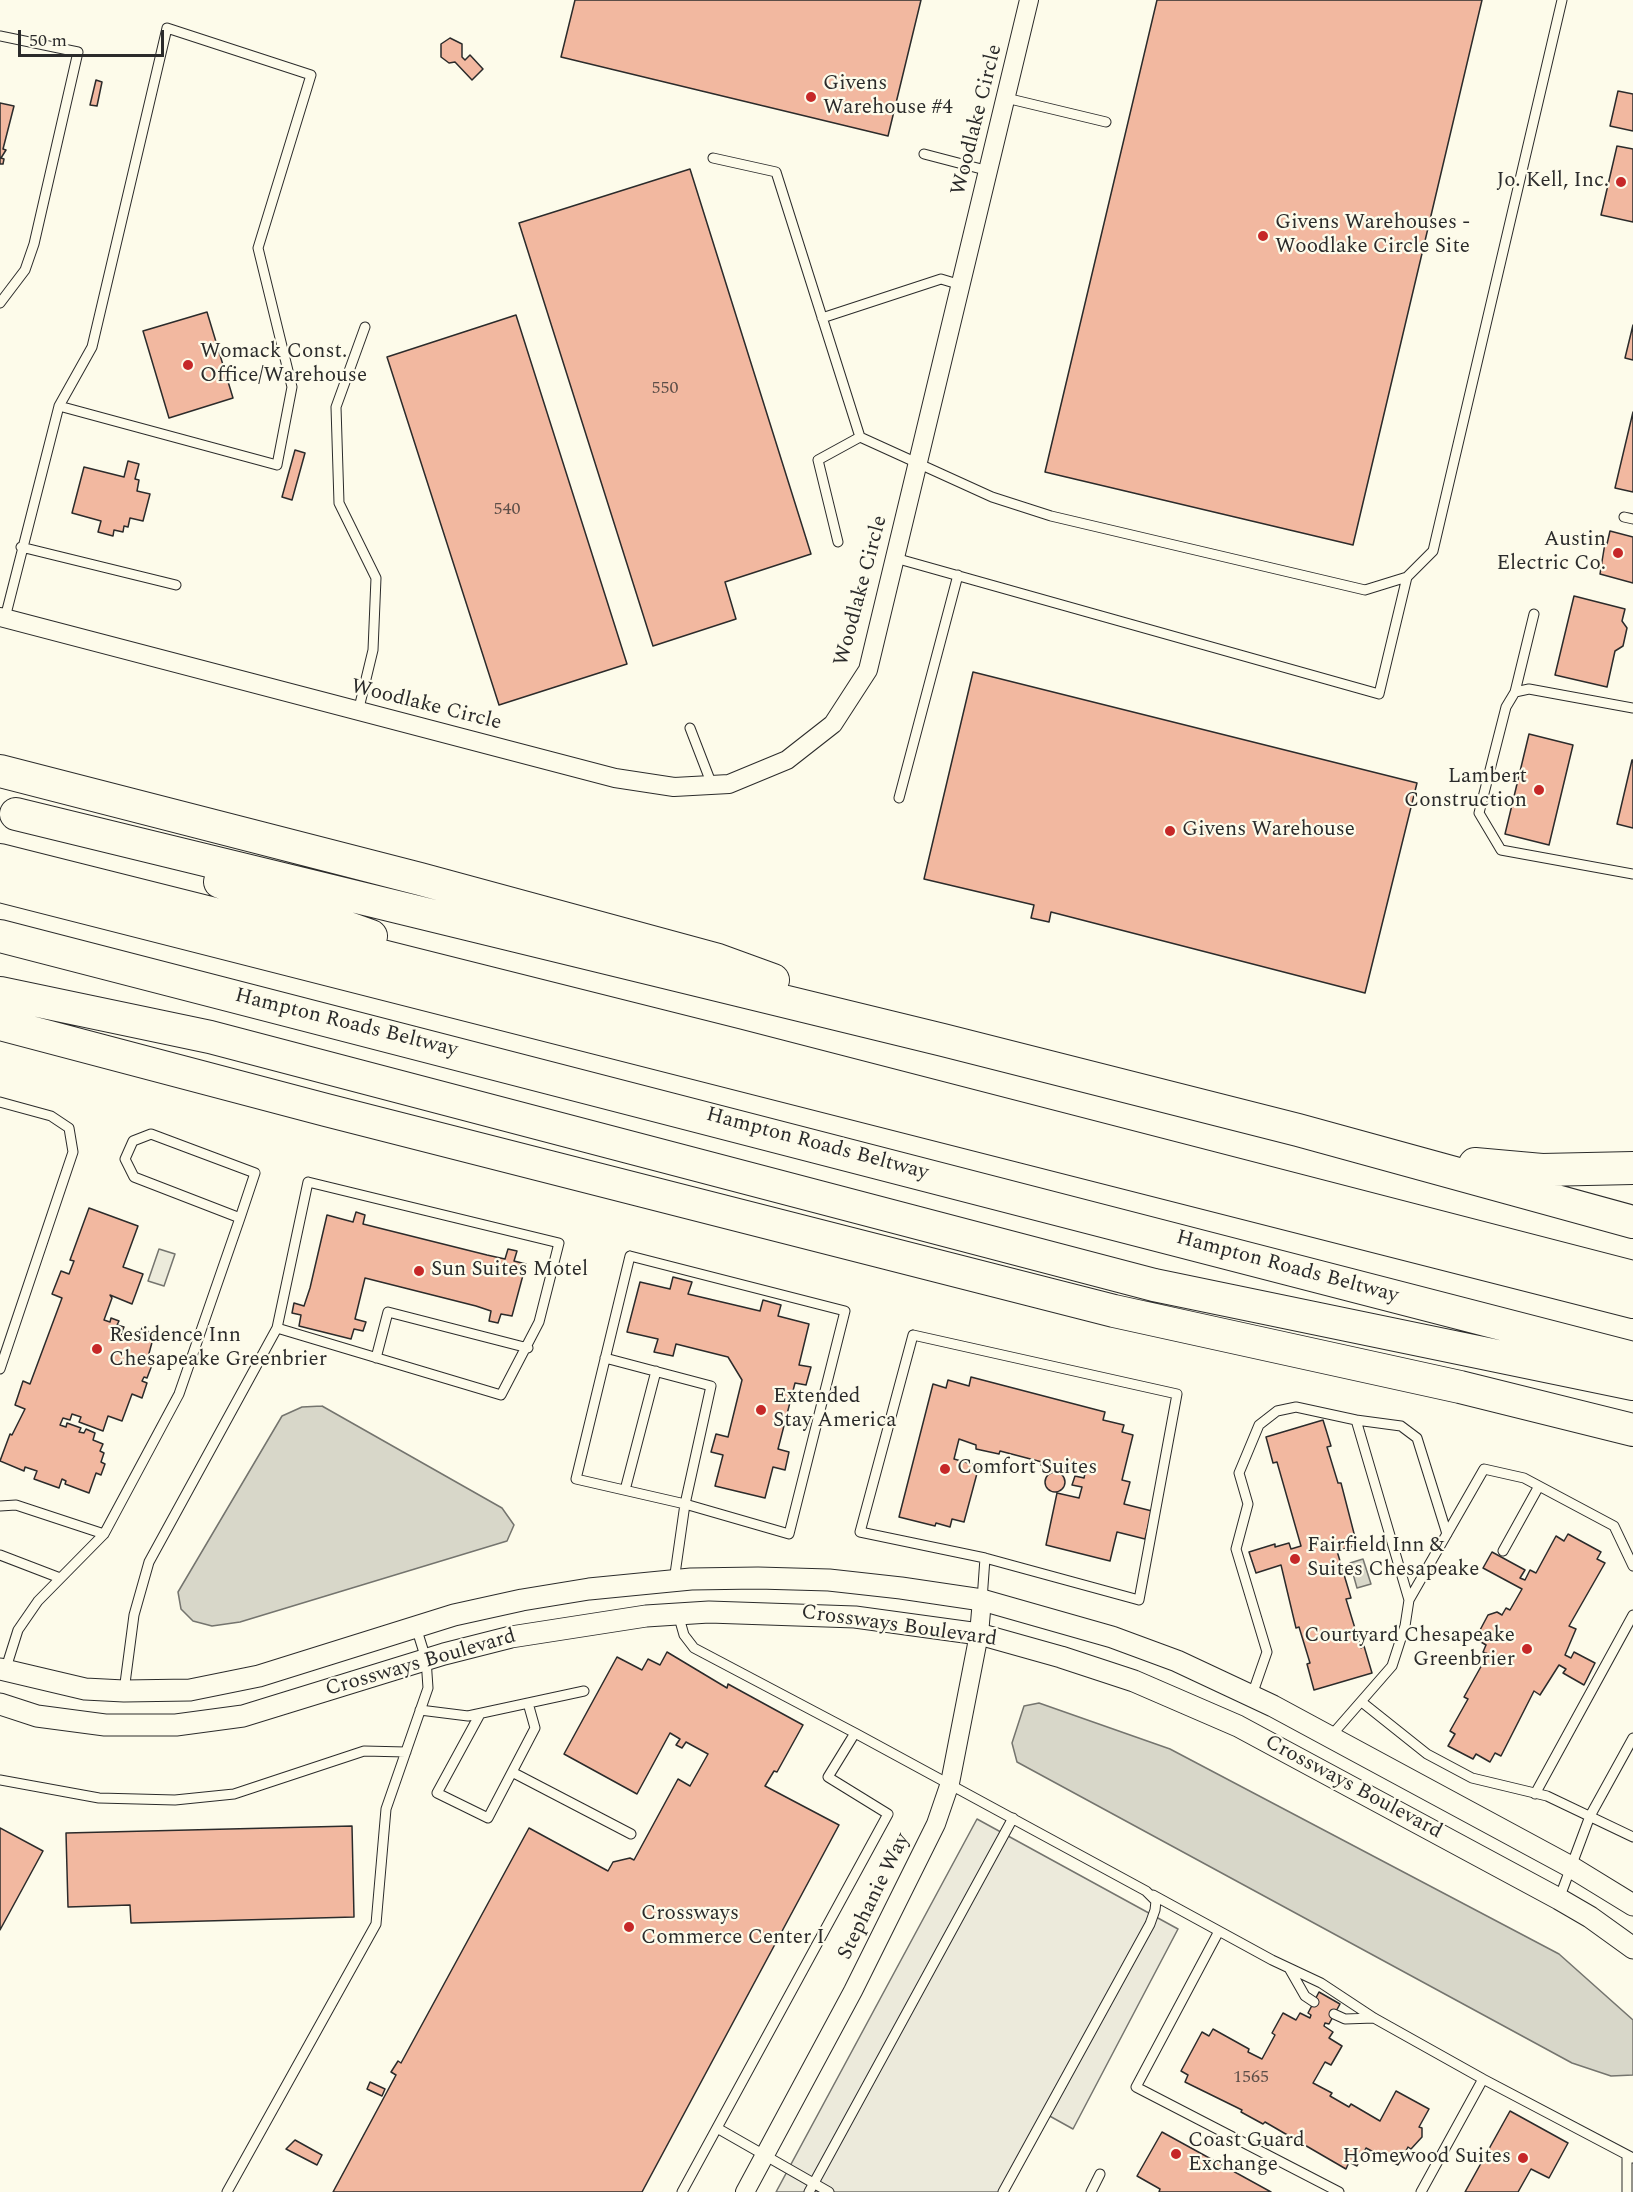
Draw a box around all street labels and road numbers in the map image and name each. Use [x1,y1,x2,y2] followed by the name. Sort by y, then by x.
[947,42,1009,198] street label: Woodlake Circle
[830,513,894,669] street label: Woodlake Circle
[348,675,504,737] street label: Woodlake Circle
[232,984,460,1064] street label: Hampton Roads Beltway
[703,1103,931,1187] street label: Hampton Roads Beltway
[1173,1226,1401,1310] street label: Hampton Roads Beltway
[800,1601,998,1653] street label: Crossways Boulevard
[323,1625,519,1703] street label: Crossways Boulevard
[1260,1731,1446,1845] street label: Crossways Boulevard
[833,1830,917,1964] street label: Stephanie Way

